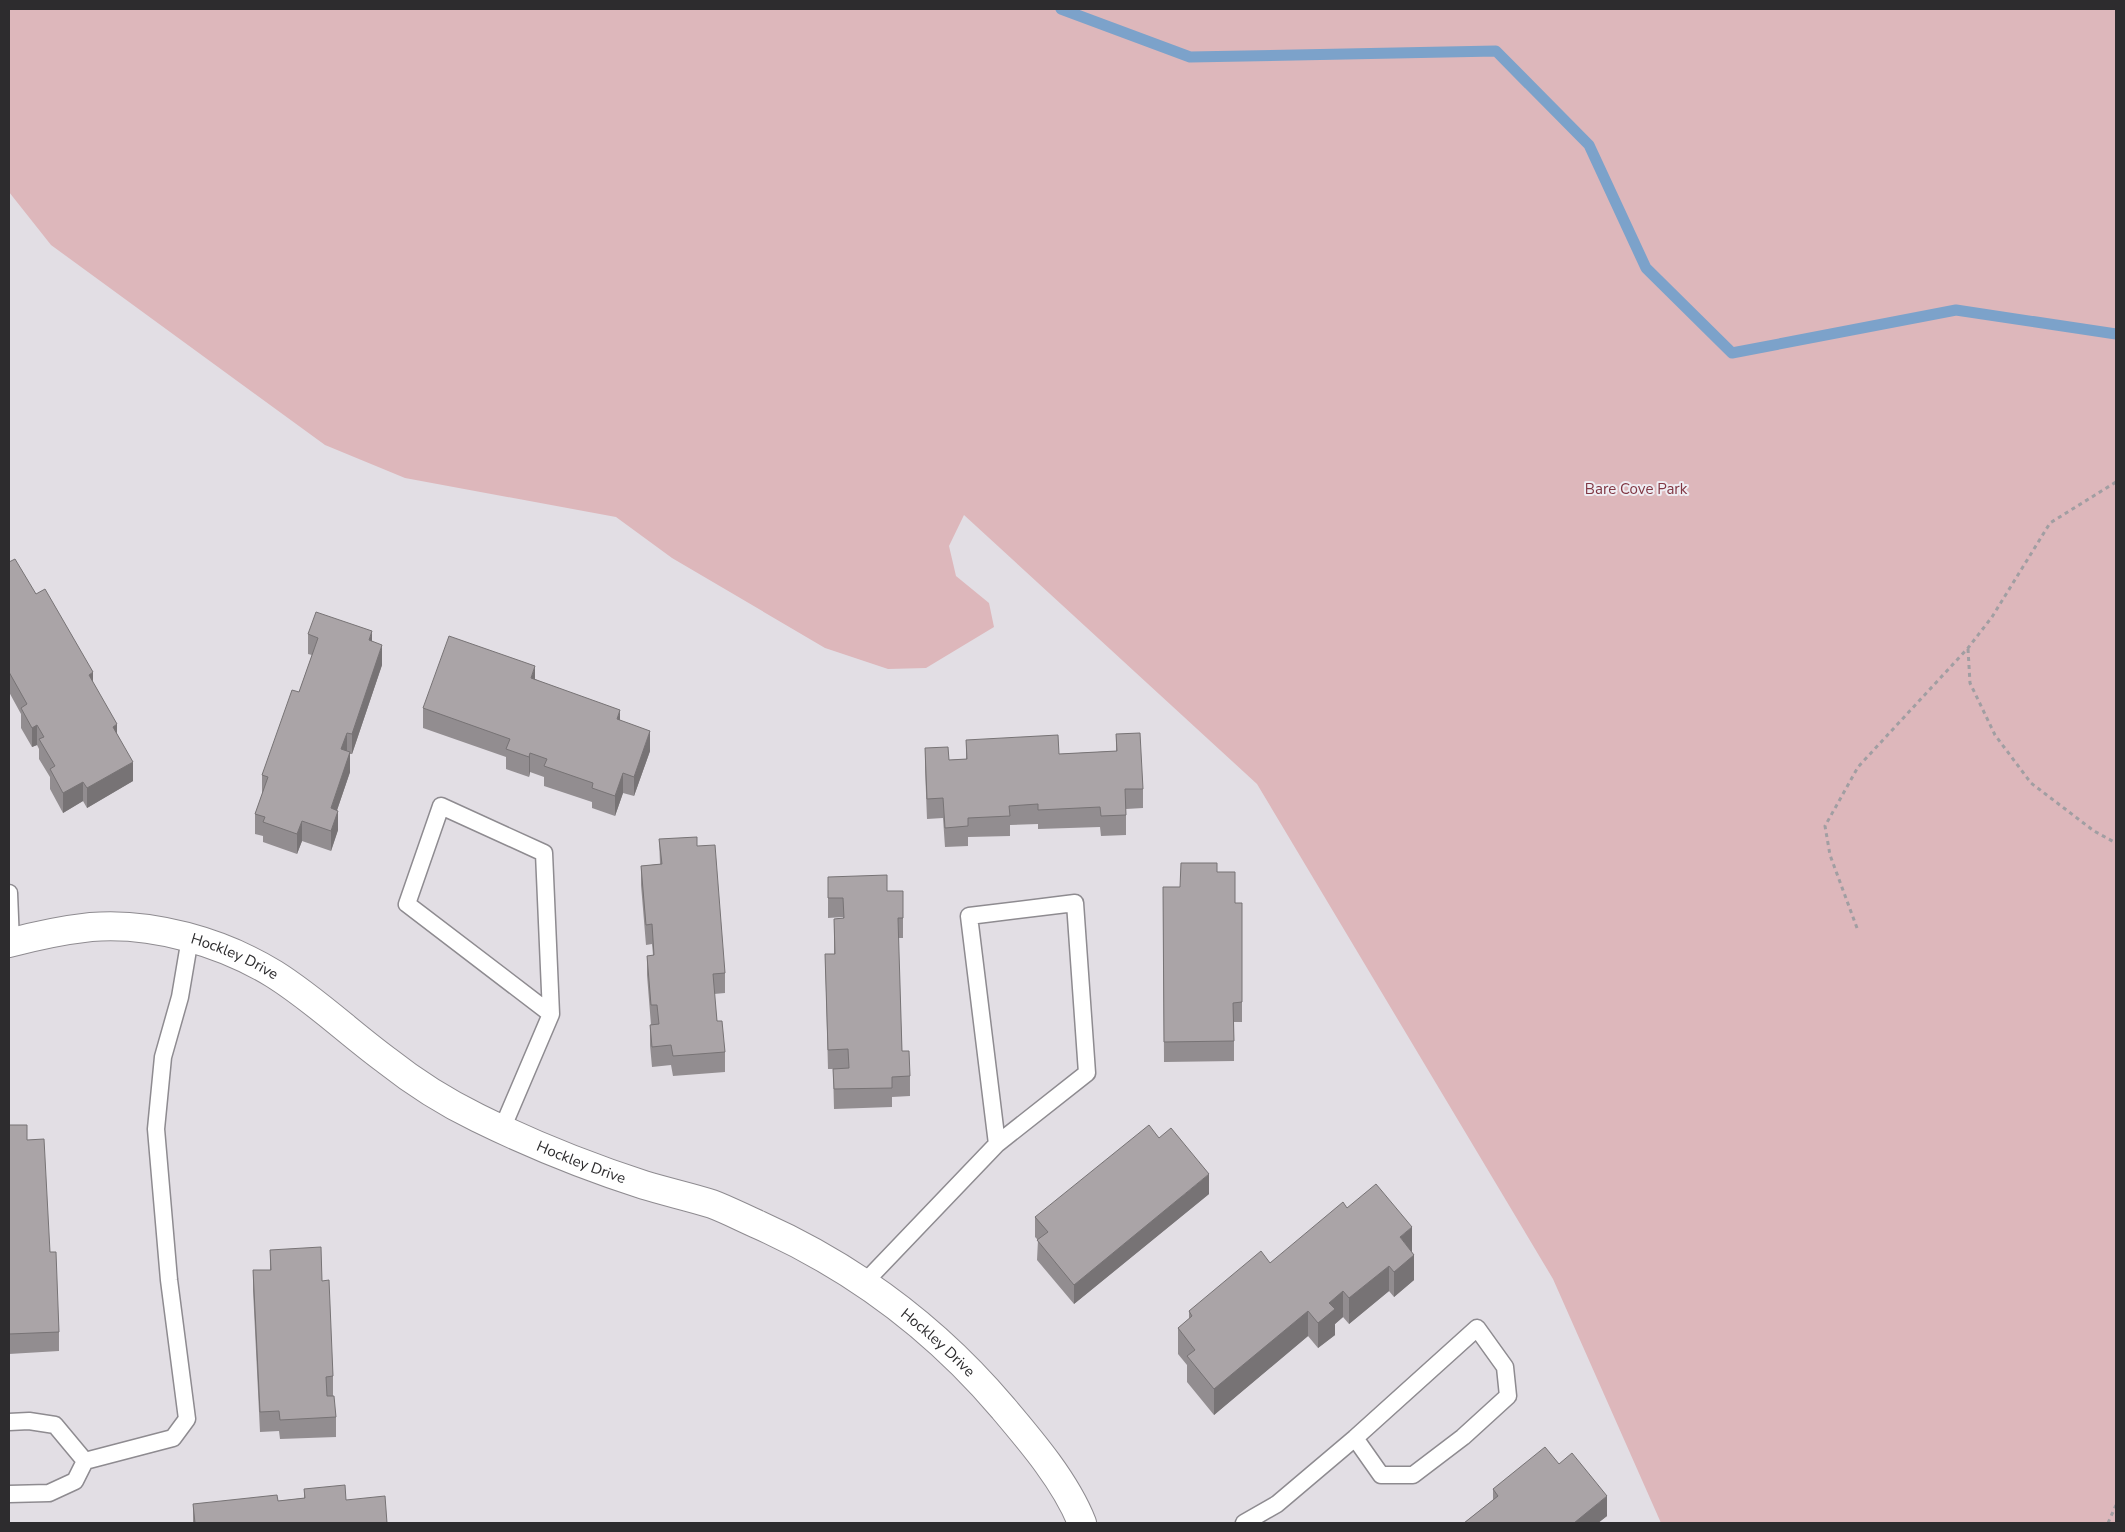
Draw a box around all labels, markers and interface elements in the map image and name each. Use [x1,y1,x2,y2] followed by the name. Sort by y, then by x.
[1585,479,1688,499] park label: Bare Cove Park
[189,929,282,984] street label: Hockley Drive
[534,1136,628,1188] street label: Hockley Drive
[897,1304,980,1381] street label: Hockley Drive

